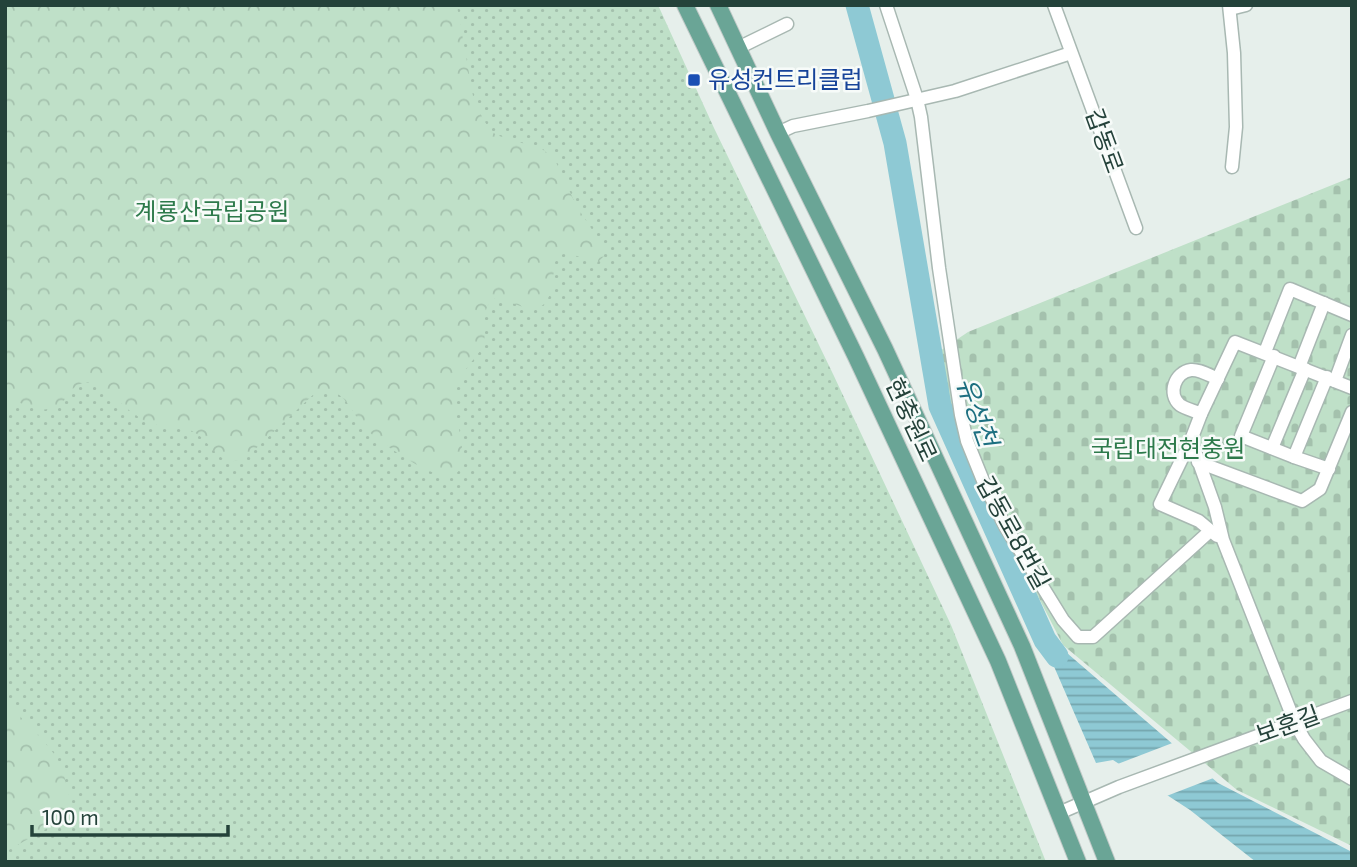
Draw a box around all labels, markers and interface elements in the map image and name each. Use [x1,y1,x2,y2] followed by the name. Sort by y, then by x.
[708,64,863,93] place label: 유성컨트리클럽
[686,72,702,88] marker: 유성컨트리클럽
[1080,104,1130,177] street label: 갑동로
[135,196,289,225] park label: 계룡산국립공원
[952,372,1006,453] water label: 유성천
[881,373,944,466] street label: 현충원로
[1091,433,1245,462] park label: 국립대전현충원
[971,471,1057,594] street label: 갑동로8번길
[1251,699,1324,749] street label: 보훈길
[32,794,228,838] scale bar
[42,804,99,829] text: 100 m

